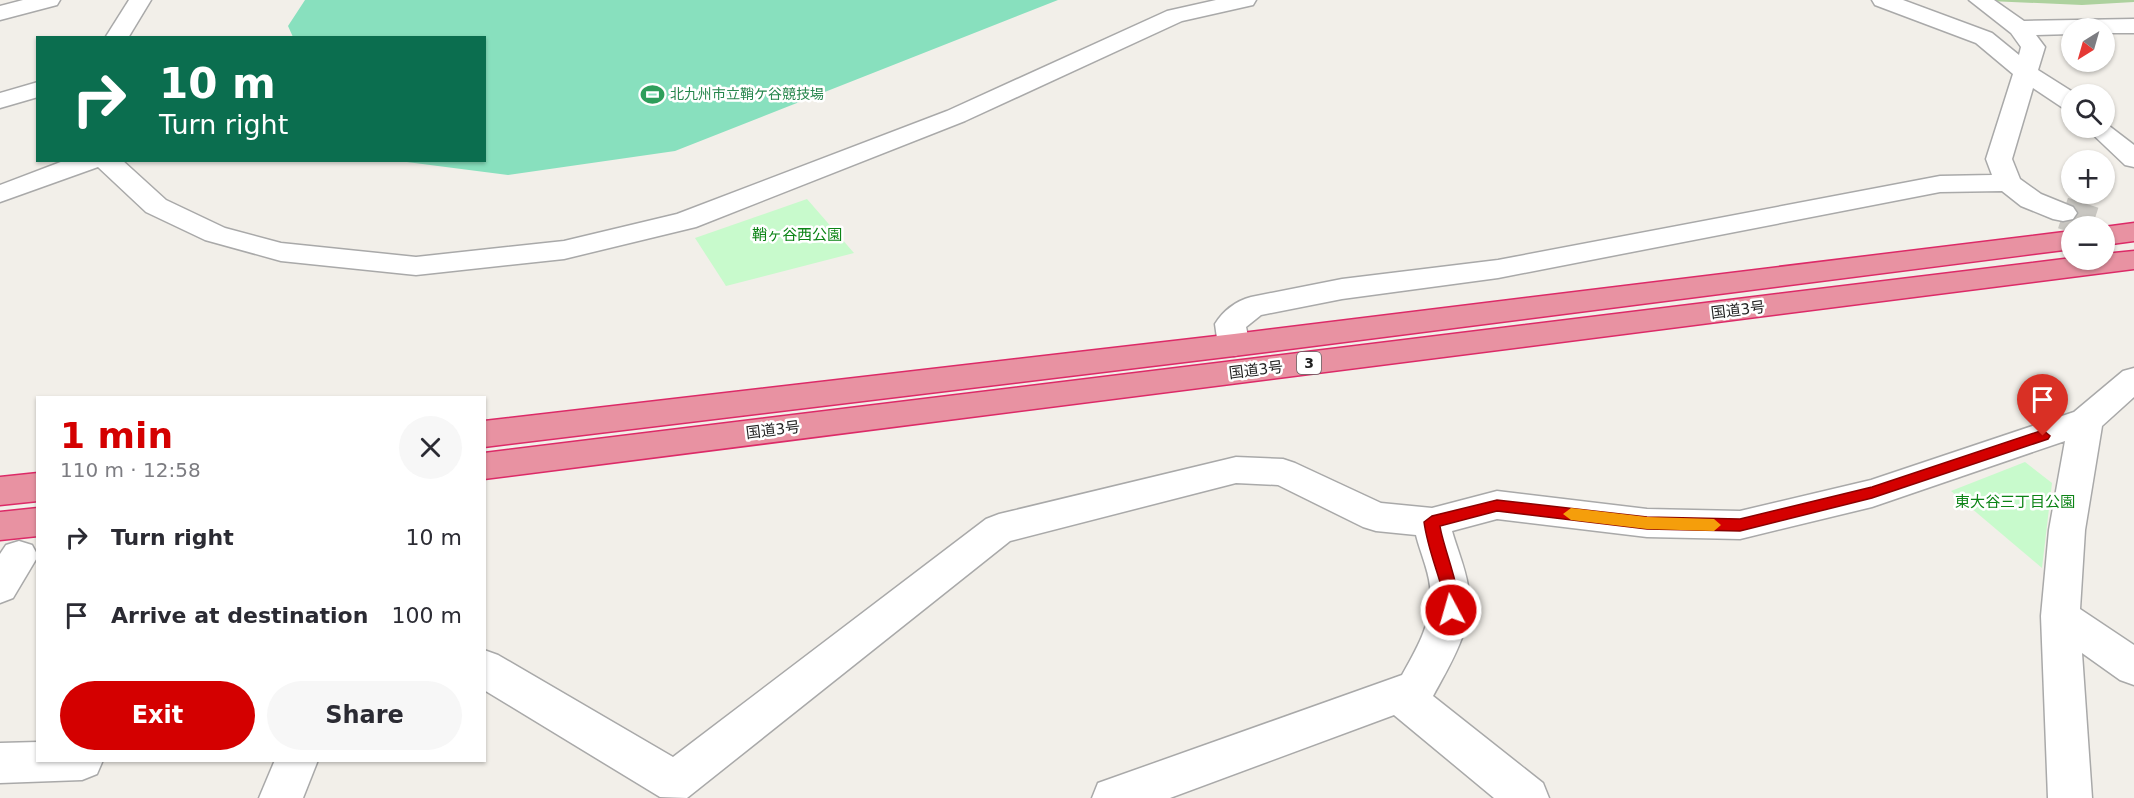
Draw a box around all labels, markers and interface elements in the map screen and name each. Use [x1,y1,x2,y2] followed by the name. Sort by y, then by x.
[2061,18,2115,72] north arrow
[2061,18,2115,270] map controls
[159,59,276,108] text: 10 m
[60,60,138,138] icon: right
[639,81,665,107] sports icon: 北九州市立鞘ケ谷競技場
[2061,84,2115,138] button: search
[670,86,824,102] place label: 北九州市立鞘ケ谷競技場
[159,109,288,140] text: Turn right
[2061,150,2115,204] button: +
[2061,216,2115,270] button: −
[752,226,842,244] park label: 鞘ヶ谷西公園
[1710,298,1766,322] street label: 国道3号
[1297,352,1321,374] road number: 3
[1228,358,1284,382] street label: 国道3号
[2017,374,2068,436] pin
[2026,383,2059,416] icon: arrive
[60,415,173,456] text: 1 min
[399,416,462,479] button: close
[745,418,801,442] street label: 国道3号
[60,458,201,482] text: 110 m · 12:58
[1955,493,2075,511] park label: 東大谷三丁目公園
[60,521,93,554] icon: right
[111,525,234,550] text: Turn right
[406,525,462,550] text: 10 m
[1419,578,1483,642] position arrow
[60,599,93,632] icon: arrive
[111,603,368,628] text: Arrive at destination
[392,603,462,628] text: 100 m
[60,681,255,750] button: Exit
[267,681,462,750] button: Share

